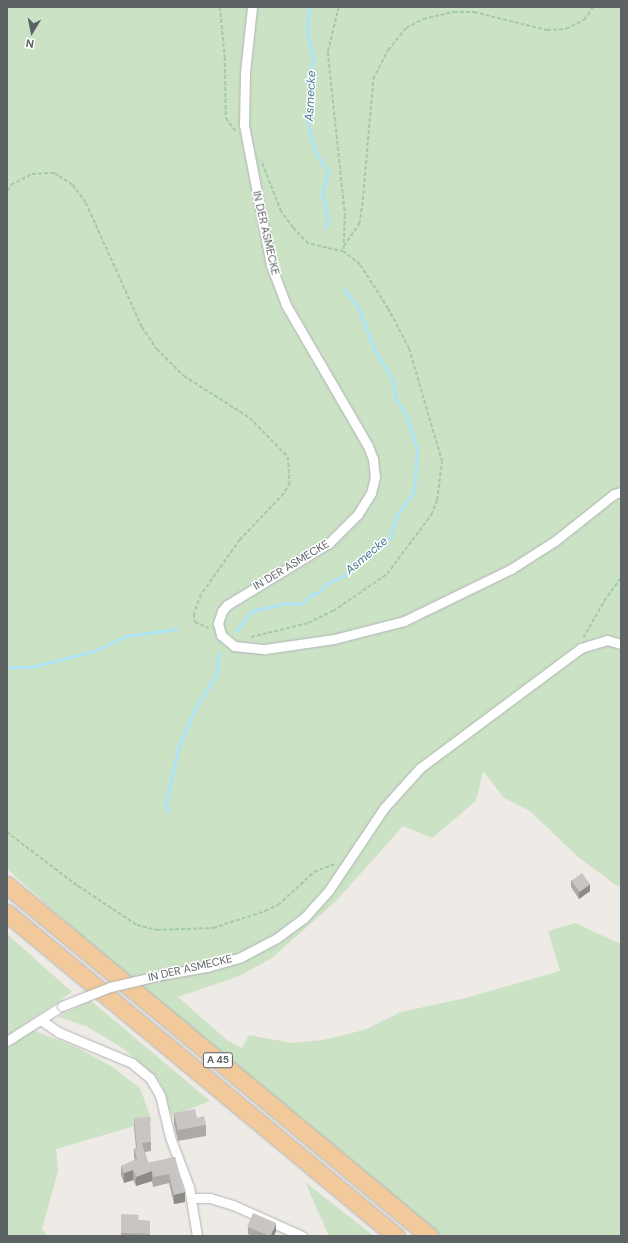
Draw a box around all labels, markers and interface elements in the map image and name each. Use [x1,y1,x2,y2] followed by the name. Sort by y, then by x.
[12,12,52,52] north arrow
[25,36,35,51] text: N
[302,70,320,122] water label: Asmecke
[250,190,282,276] street label: IN DER ASMECKE
[343,534,391,578] water label: Asmecke
[251,537,331,593] street label: IN DER ASMECKE
[147,952,233,984] street label: IN DER ASMECKE
[202,1052,234,1068] road number: A 45

